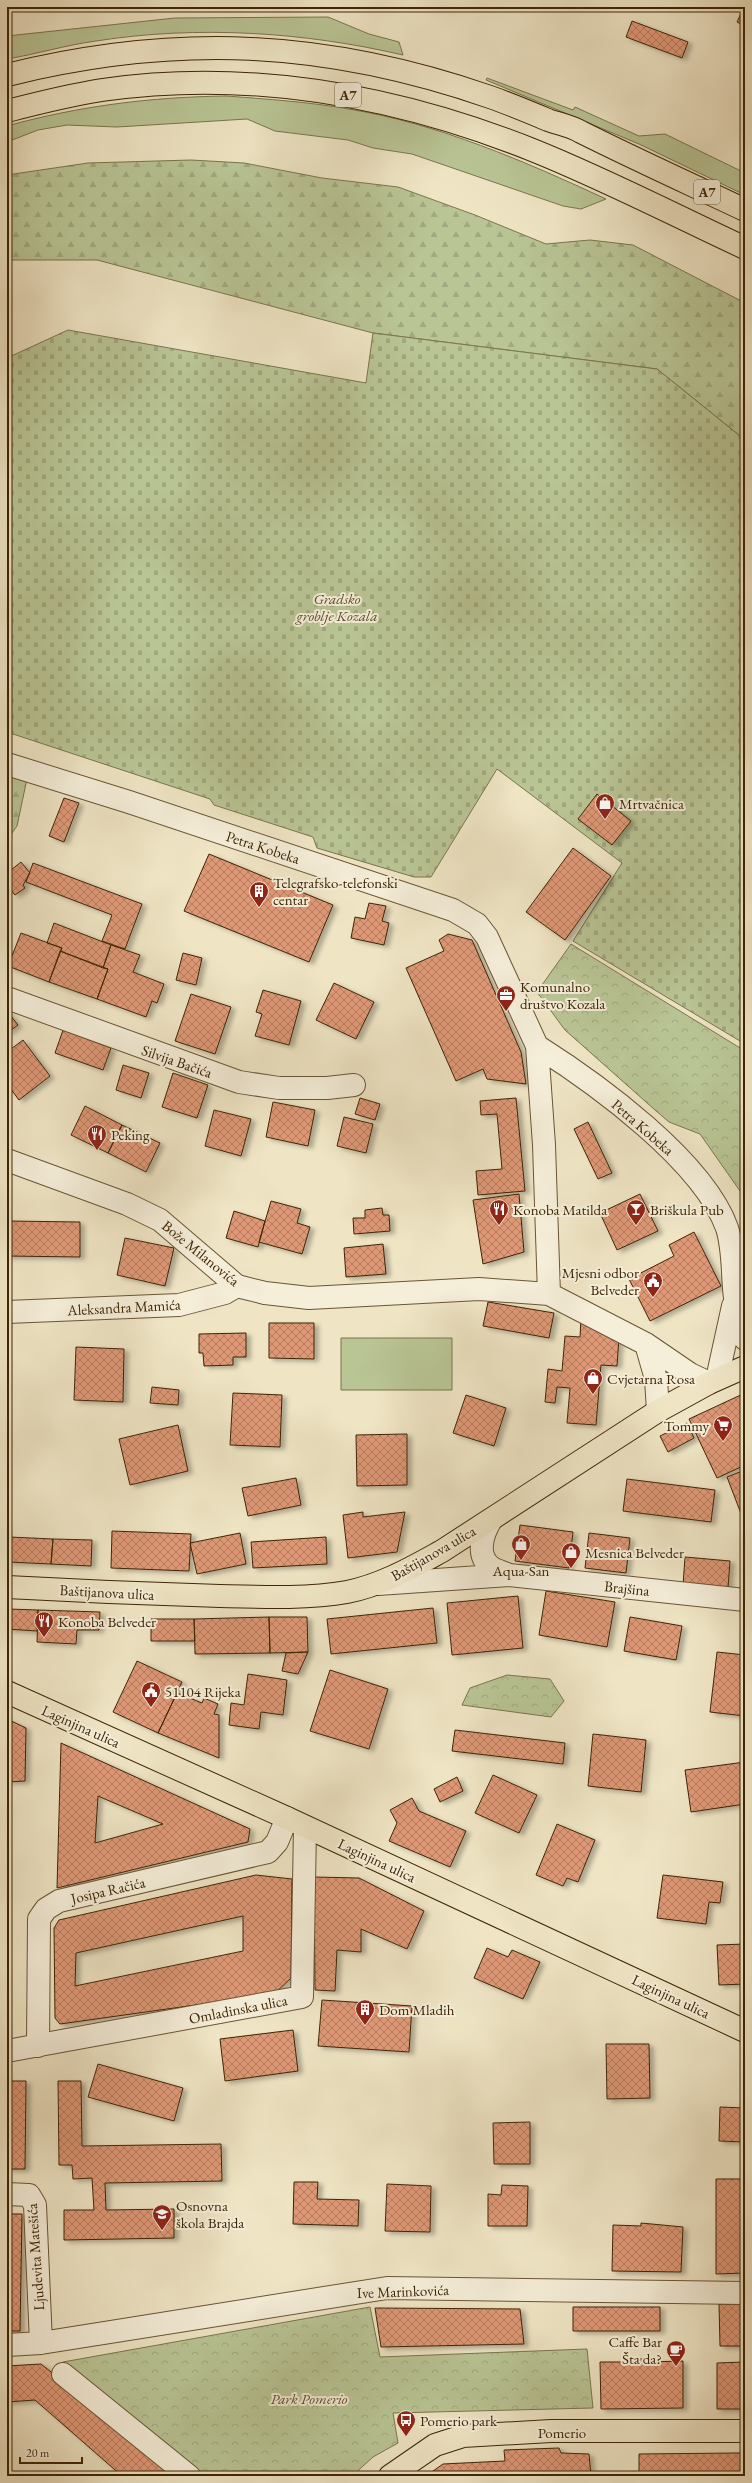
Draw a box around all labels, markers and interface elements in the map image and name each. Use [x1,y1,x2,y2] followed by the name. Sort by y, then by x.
[335,83,361,107] road number: A7
[694,180,720,204] road number: A7
[294,589,378,625] park label: Gradsko groblje Kozala
[594,792,616,820] shop icon: Mrtvačnica
[619,794,684,813] place label: Mrtvačnica
[224,826,302,868] street label: Petra Kobeka
[273,873,398,909] place label: Telegrafsko-telefonski centar
[248,880,270,908] building icon: Telegrafsko-telefonski centar
[520,977,605,1013] place label: Komunalno društvo Kozala
[495,984,517,1012] office icon: Komunalno društvo Kozala
[139,1040,215,1082] street label: Silvija Bačića
[608,1095,678,1159] street label: Petra Kobeka
[86,1123,108,1151] restaurant icon: Peking
[111,1125,150,1144] place label: Peking
[488,1198,510,1226] restaurant icon: Konoba Matilda
[625,1198,647,1226] bar icon: Briškula Pub
[513,1200,607,1219] place label: Konoba Matilda
[650,1200,724,1219] place label: Briškula Pub
[158,1216,244,1290] street label: Bože Milanovića
[562,1263,639,1299] place label: Mjesni odbor Belveder
[642,1270,664,1298] public building icon: Mjesni odbor Belveder
[66,1295,181,1320] street label: Aleksandra Mamića
[582,1367,604,1395] shop icon: Cvjetarna Rosa
[607,1369,695,1388] place label: Cvjetarna Rosa
[712,1414,734,1442] supermarket icon: Tommy
[664,1416,709,1435] place label: Tommy
[387,1521,479,1585] street label: Baštijanova ulica
[510,1533,532,1561] shop icon: Aqua-San
[560,1541,582,1569] shop icon: Mesnica Belveder
[585,1543,684,1562] place label: Mesnica Belveder
[491,1561,550,1580] place label: Aqua-San
[603,1576,651,1600] street label: Brajšina
[59,1580,155,1604] street label: Baštijanova ulica
[33,1610,55,1638] restaurant icon: Konoba Belveder
[58,1612,156,1631] place label: Konoba Belveder
[140,1680,162,1708] public building icon: 51104 Rijeka
[165,1682,241,1701] place label: 51104 Rijeka
[39,1700,123,1752] street label: Laginjina ulica
[335,1834,419,1886] street label: Laginjina ulica
[67,1872,147,1908] street label: Josipa Račića
[629,1970,713,2022] street label: Laginjina ulica
[187,1990,289,2028] street label: Omladinska ulica
[354,1998,376,2026] building icon: Dom Mladih
[379,2000,455,2019] place label: Dom Mladih
[176,2196,244,2232] place label: Osnovna škola Brajda
[22,2203,48,2311] street label: Ljudevita Matešića
[151,2203,173,2231] school or university icon: Osnovna škola Brajda
[357,2280,449,2302] street label: Ive Marinkovića
[608,2332,662,2368] place label: Caffe Bar Šta da?
[665,2339,687,2367] cafe icon: Caffe Bar Šta da?
[270,2389,348,2408] park label: Park Pomerio
[395,2409,417,2437] bus stop icon: Pomerio park
[420,2411,498,2430] place label: Pomerio park
[538,2423,586,2442] street label: Pomerio
[20,2439,82,2465] scale bar
[26,2445,50,2461] text: 20 m

